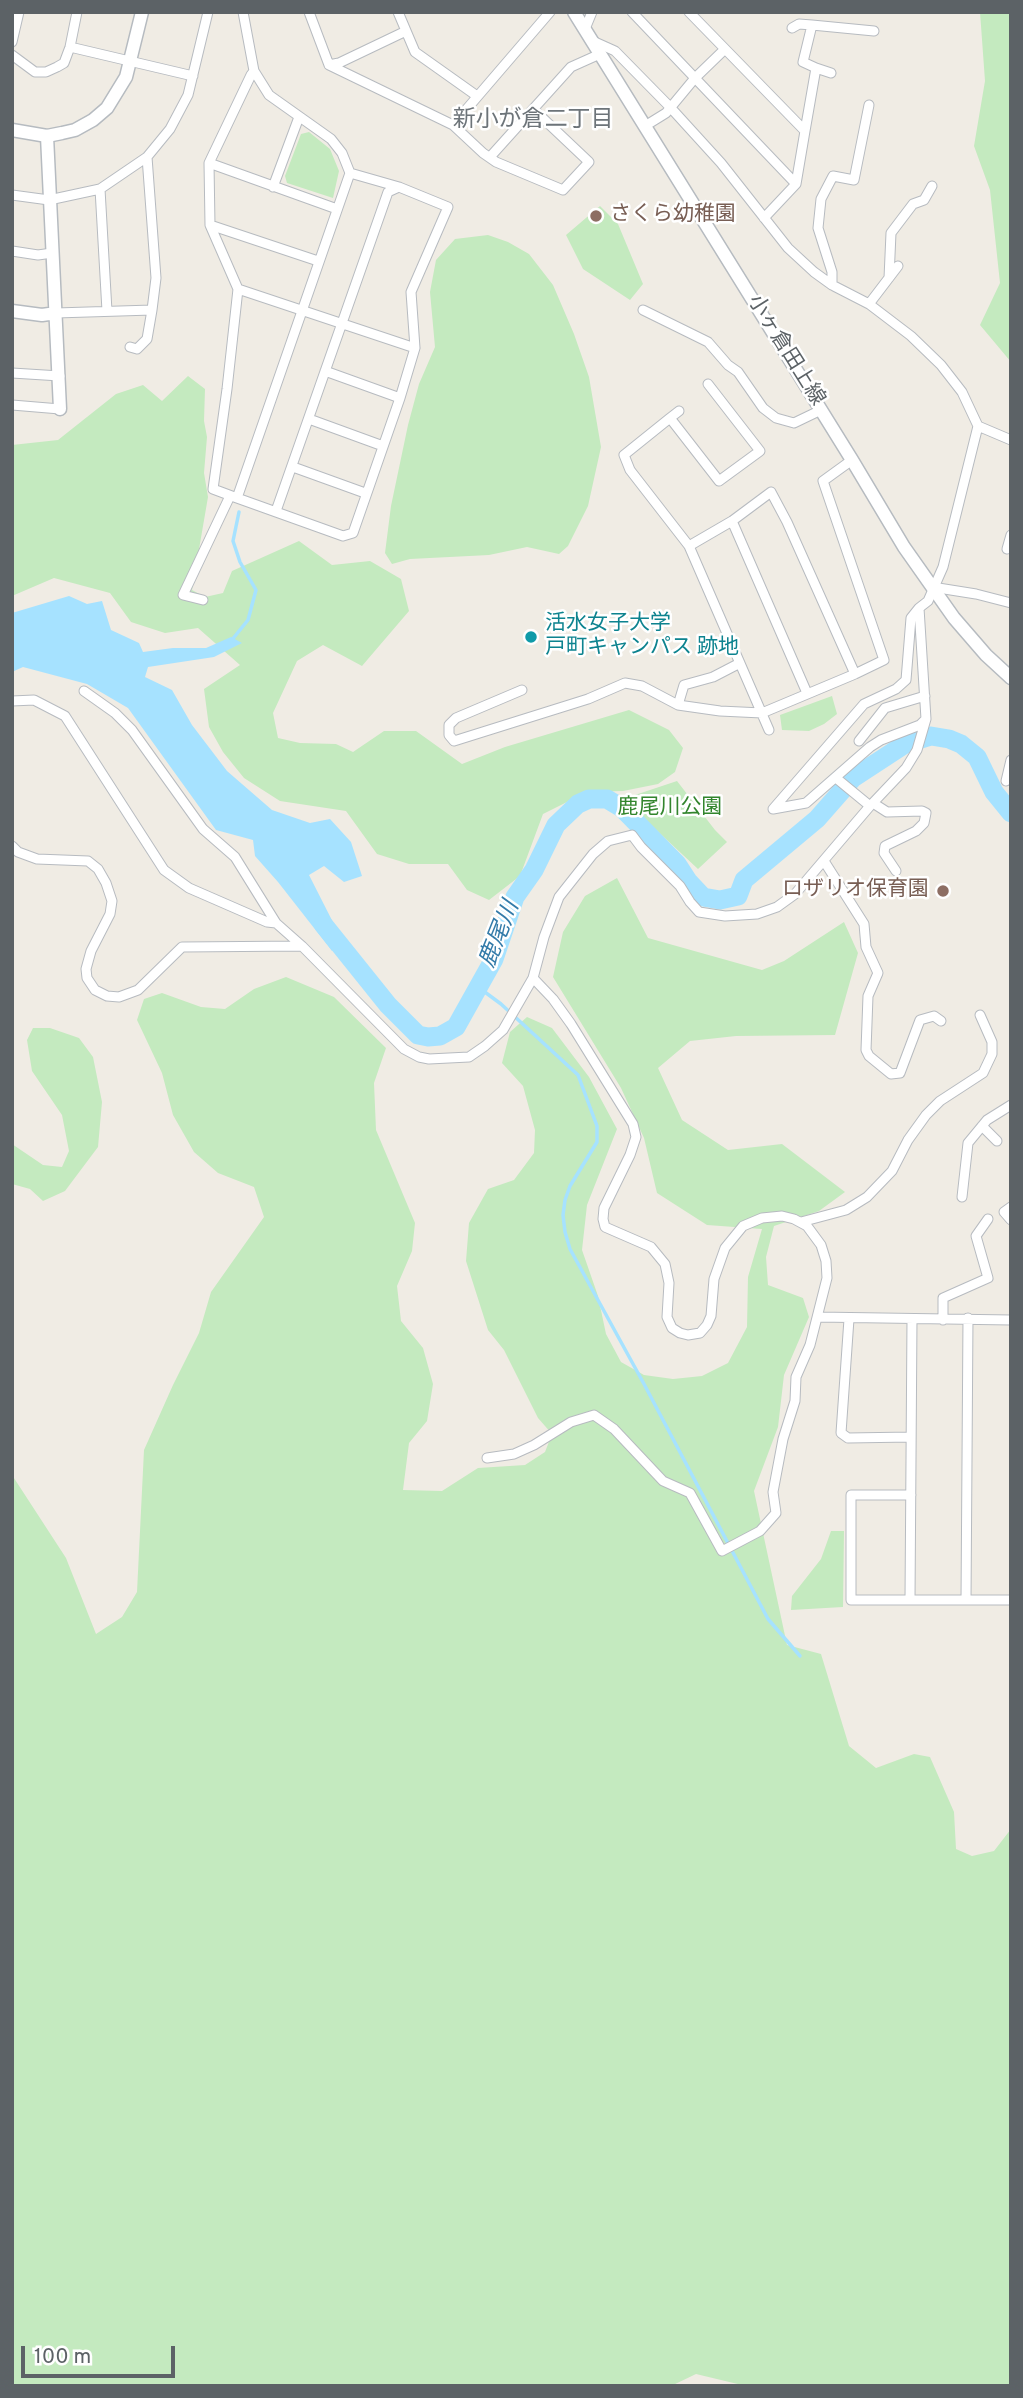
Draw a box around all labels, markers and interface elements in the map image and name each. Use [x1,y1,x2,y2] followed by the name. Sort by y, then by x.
[453,107,613,135] district label: 新小が倉二丁目
[610,203,736,229] place label: さくら幼稚園
[588,208,604,224] marker: さくら幼稚園
[741,291,829,411] street label: 小ヶ倉田上線
[545,612,739,662] place label: 活水女子大学 戸町キャンパス 跡地
[523,629,539,645] marker: 活水女子大学 戸町キャンパス 跡地
[618,796,722,822] park label: 鹿尾川公園
[782,878,929,904] place label: ロザリオ保育園
[935,883,951,899] marker: ロザリオ保育園
[475,898,527,972] water label: 鹿尾川
[24,2332,178,2376] scale bar
[34,2344,91,2371] text: 100 m

